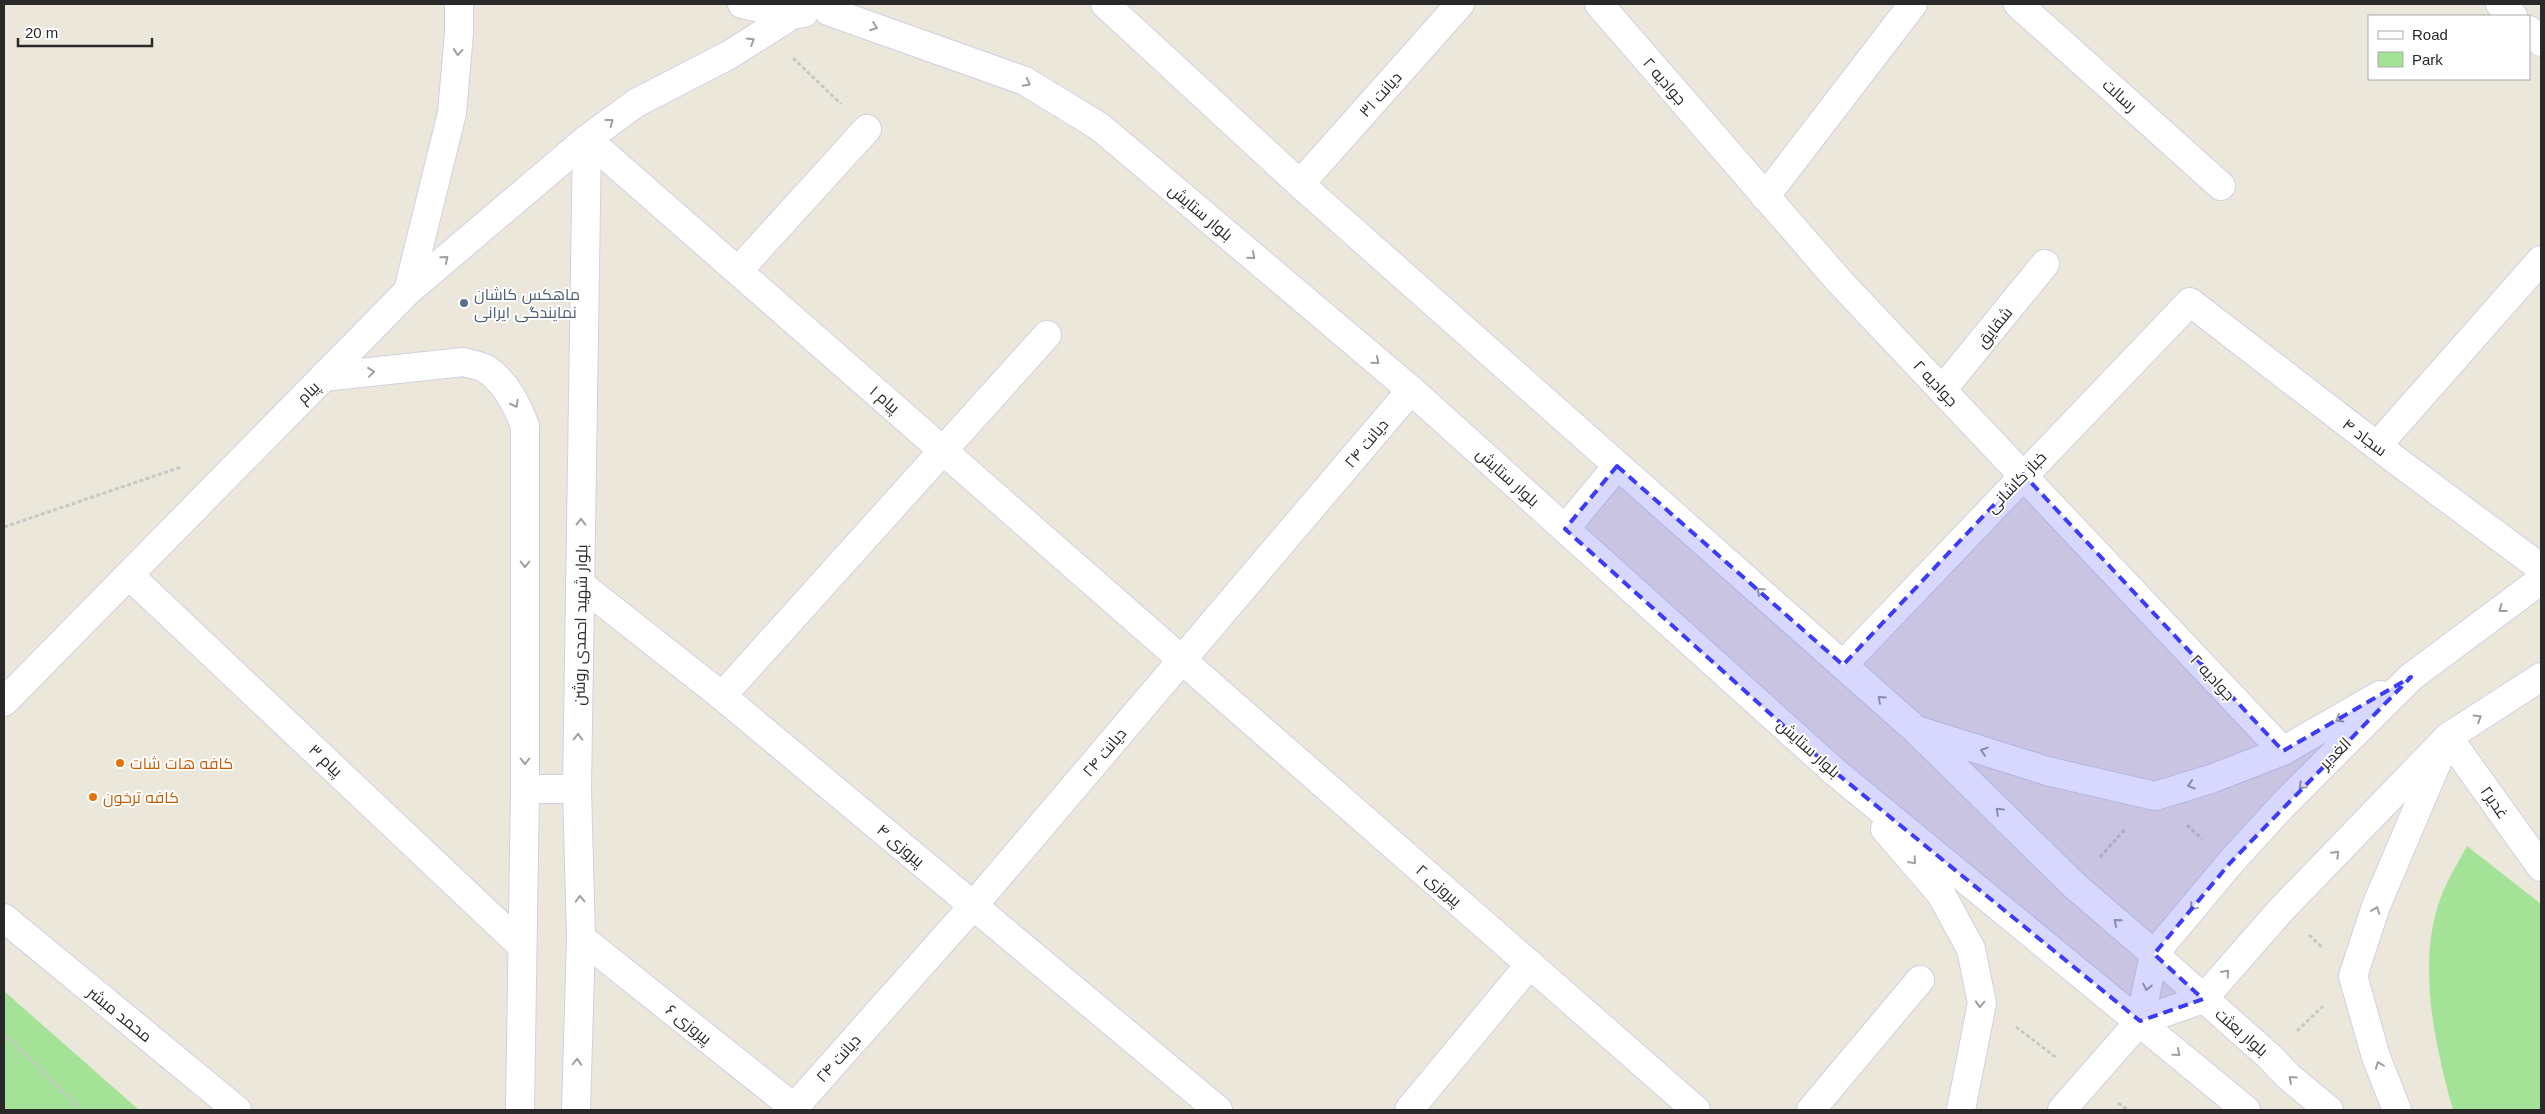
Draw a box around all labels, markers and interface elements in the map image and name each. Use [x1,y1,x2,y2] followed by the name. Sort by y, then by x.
[18,15,151,47] scale bar
[2368,15,2530,80] legend
[869,21,878,31] one-way arrow
[25,24,58,41] text: 20 m
[2412,26,2448,43] text: Road
[745,37,754,47] one-way arrow
[452,49,463,57] one-way arrow
[2412,51,2443,68] text: Park
[1639,54,1690,109] street label: جوادیه ۲
[1356,68,1406,121] street label: دیانت ۳۱
[2099,76,2140,116] street label: رسالت
[1021,77,1030,87] one-way arrow
[604,119,614,128] one-way arrow
[1164,181,1236,246] street label: بلوار ستایش
[1247,250,1256,259] one-way arrow
[439,257,448,265] one-way arrow
[474,286,580,323] place label: ماهکس کاشان نمایندگی ایرانی
[458,297,470,309] marker: ماهکس کاشان نمایندگی ایرانی
[1973,304,2017,352] street label: شقایق
[1371,355,1380,364] one-way arrow
[1909,357,1961,411] street label: جوادیه ۲
[367,367,375,378] one-way arrow
[294,377,325,409] street label: پیام
[865,382,903,419] street label: پیام ۱
[509,398,519,407] one-way arrow
[2339,415,2390,460] street label: سجاد ۴
[1341,416,1392,471] street label: دیانت ۲۴
[1472,445,1542,511] street label: بلوار ستایش
[1983,448,2051,518] street label: خباز کاشانی
[576,517,587,525] one-way arrow
[571,544,592,706] street label: بلوار شهید احمدی روشن
[520,560,530,568] one-way arrow
[1757,588,1766,596] one-way arrow
[2499,604,2508,612] one-way arrow
[2186,651,2238,705] street label: جوادیه ۲
[1878,696,1887,705] one-way arrow
[2335,713,2344,723] one-way arrow
[2473,714,2482,724] one-way arrow
[1773,716,1843,782] street label: بلوار ستایش
[1079,725,1130,780] street label: دیانت ۲۴
[573,732,583,740] one-way arrow
[2316,734,2355,774] street label: الغدیر
[304,741,346,783] street label: پیام ۳
[1980,747,1988,757] one-way arrow
[130,755,233,772] place label: کافه هات شات
[114,757,126,769] marker: کافه هات شات
[520,758,530,766] one-way arrow
[2188,780,2196,790] one-way arrow
[2299,780,2308,789] one-way arrow
[2477,783,2512,822] street label: غدیر۲
[103,789,179,808] place label: کافه ترخون
[87,791,99,803] marker: کافه ترخون
[1995,808,2004,817] one-way arrow
[872,821,928,873] street label: پیروزی ۴
[2330,850,2339,859] one-way arrow
[1907,856,1916,865] one-way arrow
[1411,861,1465,912] street label: پیروزی ۲
[575,895,585,902] one-way arrow
[2190,901,2199,910] one-way arrow
[2370,906,2380,914] one-way arrow
[2114,919,2123,928] one-way arrow
[2220,970,2229,979] one-way arrow
[83,983,155,1046] street label: محمد مبشر
[2142,983,2153,992] one-way arrow
[661,1001,715,1051] street label: پیروزی ۶
[1975,1001,1986,1009] one-way arrow
[2211,1005,2271,1060] street label: بلوار بعثت
[813,1031,865,1086] street label: دیانت ۲۴
[2171,1047,2180,1056] one-way arrow
[572,1057,583,1065] one-way arrow
[2375,1061,2385,1070] one-way arrow
[2288,1076,2297,1085] one-way arrow

